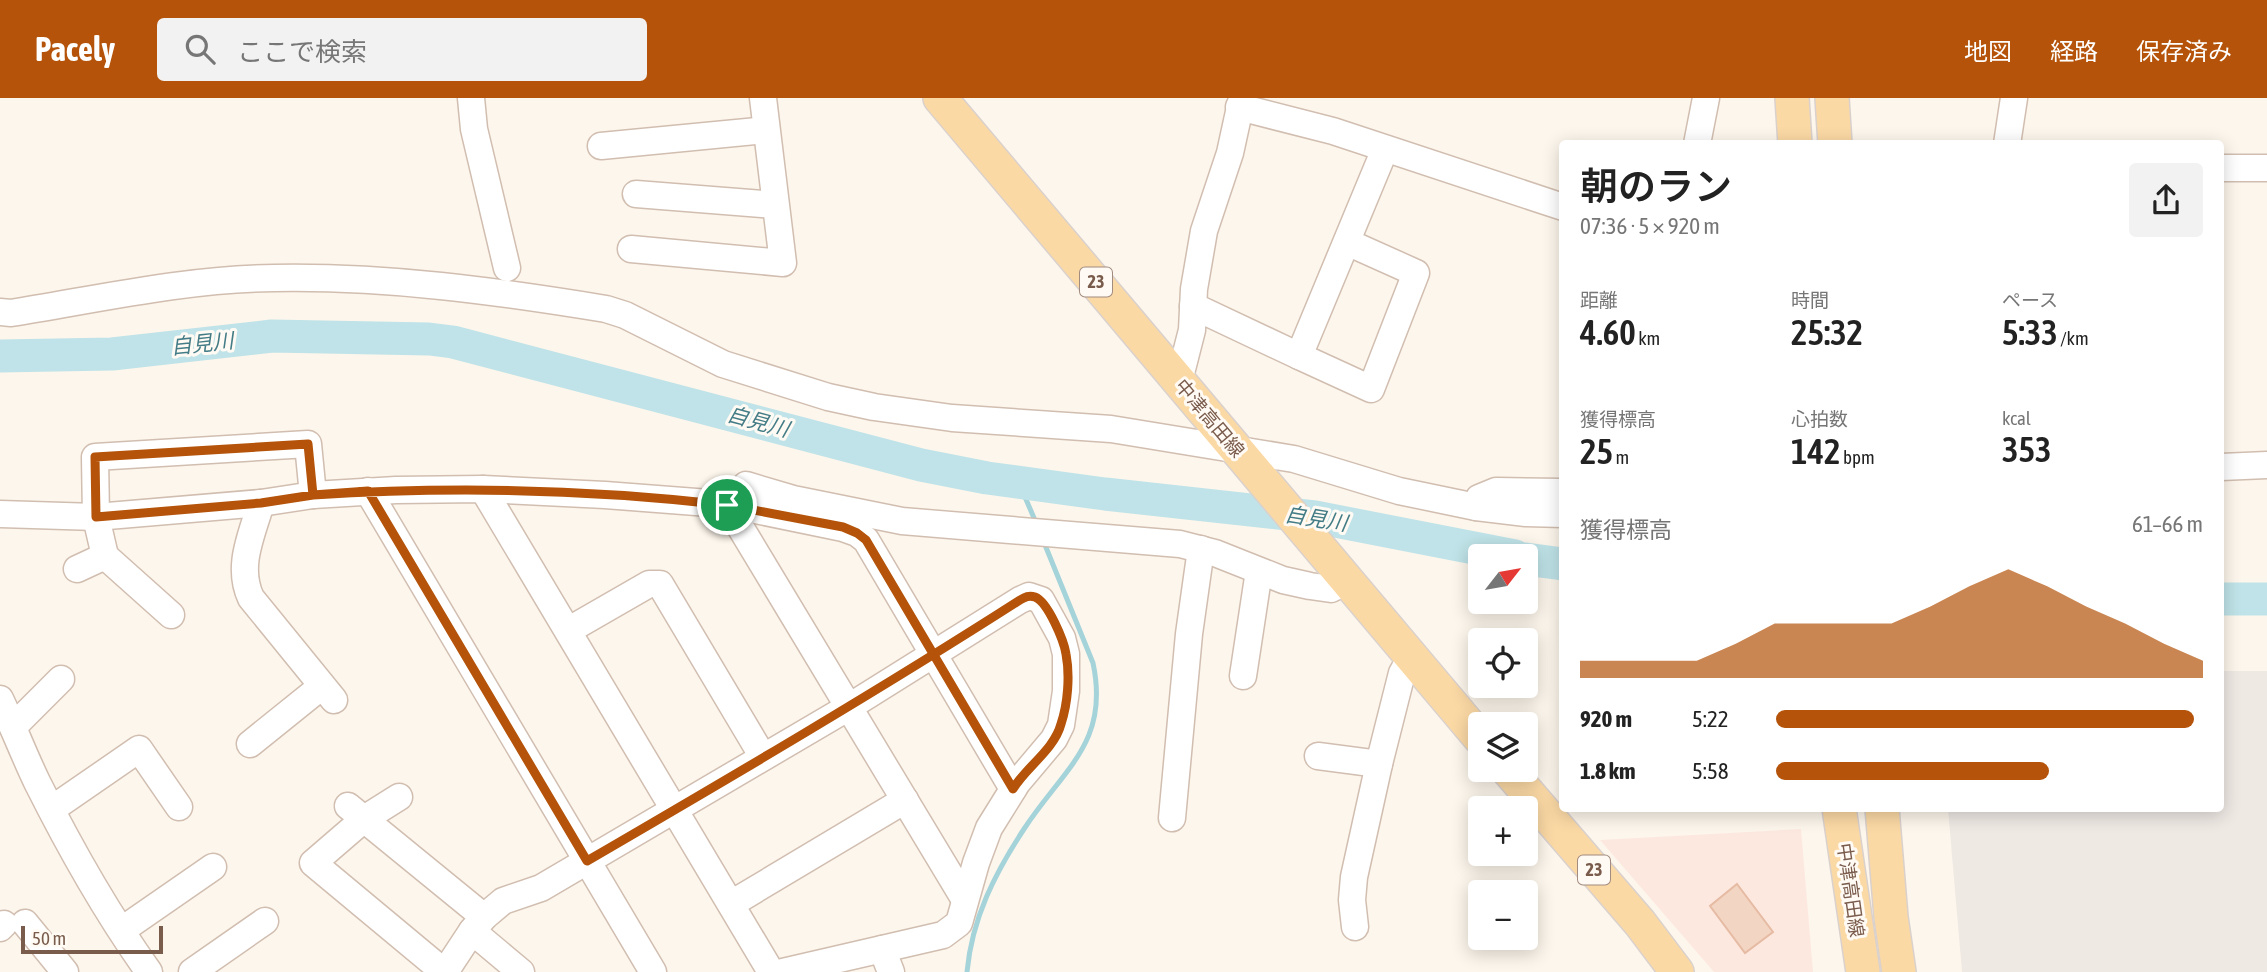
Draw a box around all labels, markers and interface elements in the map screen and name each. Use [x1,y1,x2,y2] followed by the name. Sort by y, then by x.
[157,18,647,81] search box
[35,30,115,68] text: Pacely
[181,30,219,68] icon: search
[237,37,367,67] text: ここで検索
[1964,38,2012,65] text: 地図
[2050,38,2098,65] text: 経路
[2136,38,2232,65] text: 保存済み
[2129,163,2203,237] button: share
[1580,165,1732,208] text: 朝のラン
[1580,213,1720,239] text: 07:36 · 5 × 920 m
[1080,267,1112,296] road number: 23
[1580,289,1618,311] text: 距離
[1791,289,1829,311] text: 時間
[2002,289,2058,311] text: ペース
[1580,312,1636,352] text: 4.60
[1791,312,1863,352] text: 25:32
[2002,312,2058,352] text: 5:33
[1636,327,1660,349] text: km
[2058,327,2089,349] text: /km
[169,328,236,358] water label: 自見川
[1171,375,1249,461] street label: 中津高田線
[725,401,794,441] water label: 自見川
[2002,407,2031,429] text: kcal
[1580,408,1656,430] text: 獲得標高
[1791,408,1848,430] text: 心拍数
[2002,429,2051,469] text: 353
[1580,431,1613,471] text: 25
[1791,431,1840,471] text: 142
[1613,446,1629,468] text: m
[1840,446,1875,468] text: bpm
[697,475,757,535] pin
[708,486,746,524] icon: arrive
[1283,501,1351,535] water label: 自見川
[2132,511,2203,537] text: 61–66 m
[1580,517,1672,543] text: 獲得標高
[1468,544,1538,614] north arrow
[1468,544,1538,950] map controls
[1468,628,1538,698] button: locate
[1580,706,1632,732] text: 920 m
[1692,706,1729,732] text: 5:22
[1468,712,1538,782] button: layers
[1580,758,1636,784] text: 1.8 km
[1692,758,1729,784] text: 5:58
[1468,796,1538,866] button: +
[1833,841,1869,939] street label: 中津高田線
[1578,856,1610,884] road number: 23
[1468,880,1538,950] button: −
[21,923,163,955] scale bar
[32,927,66,949] text: 50 m

